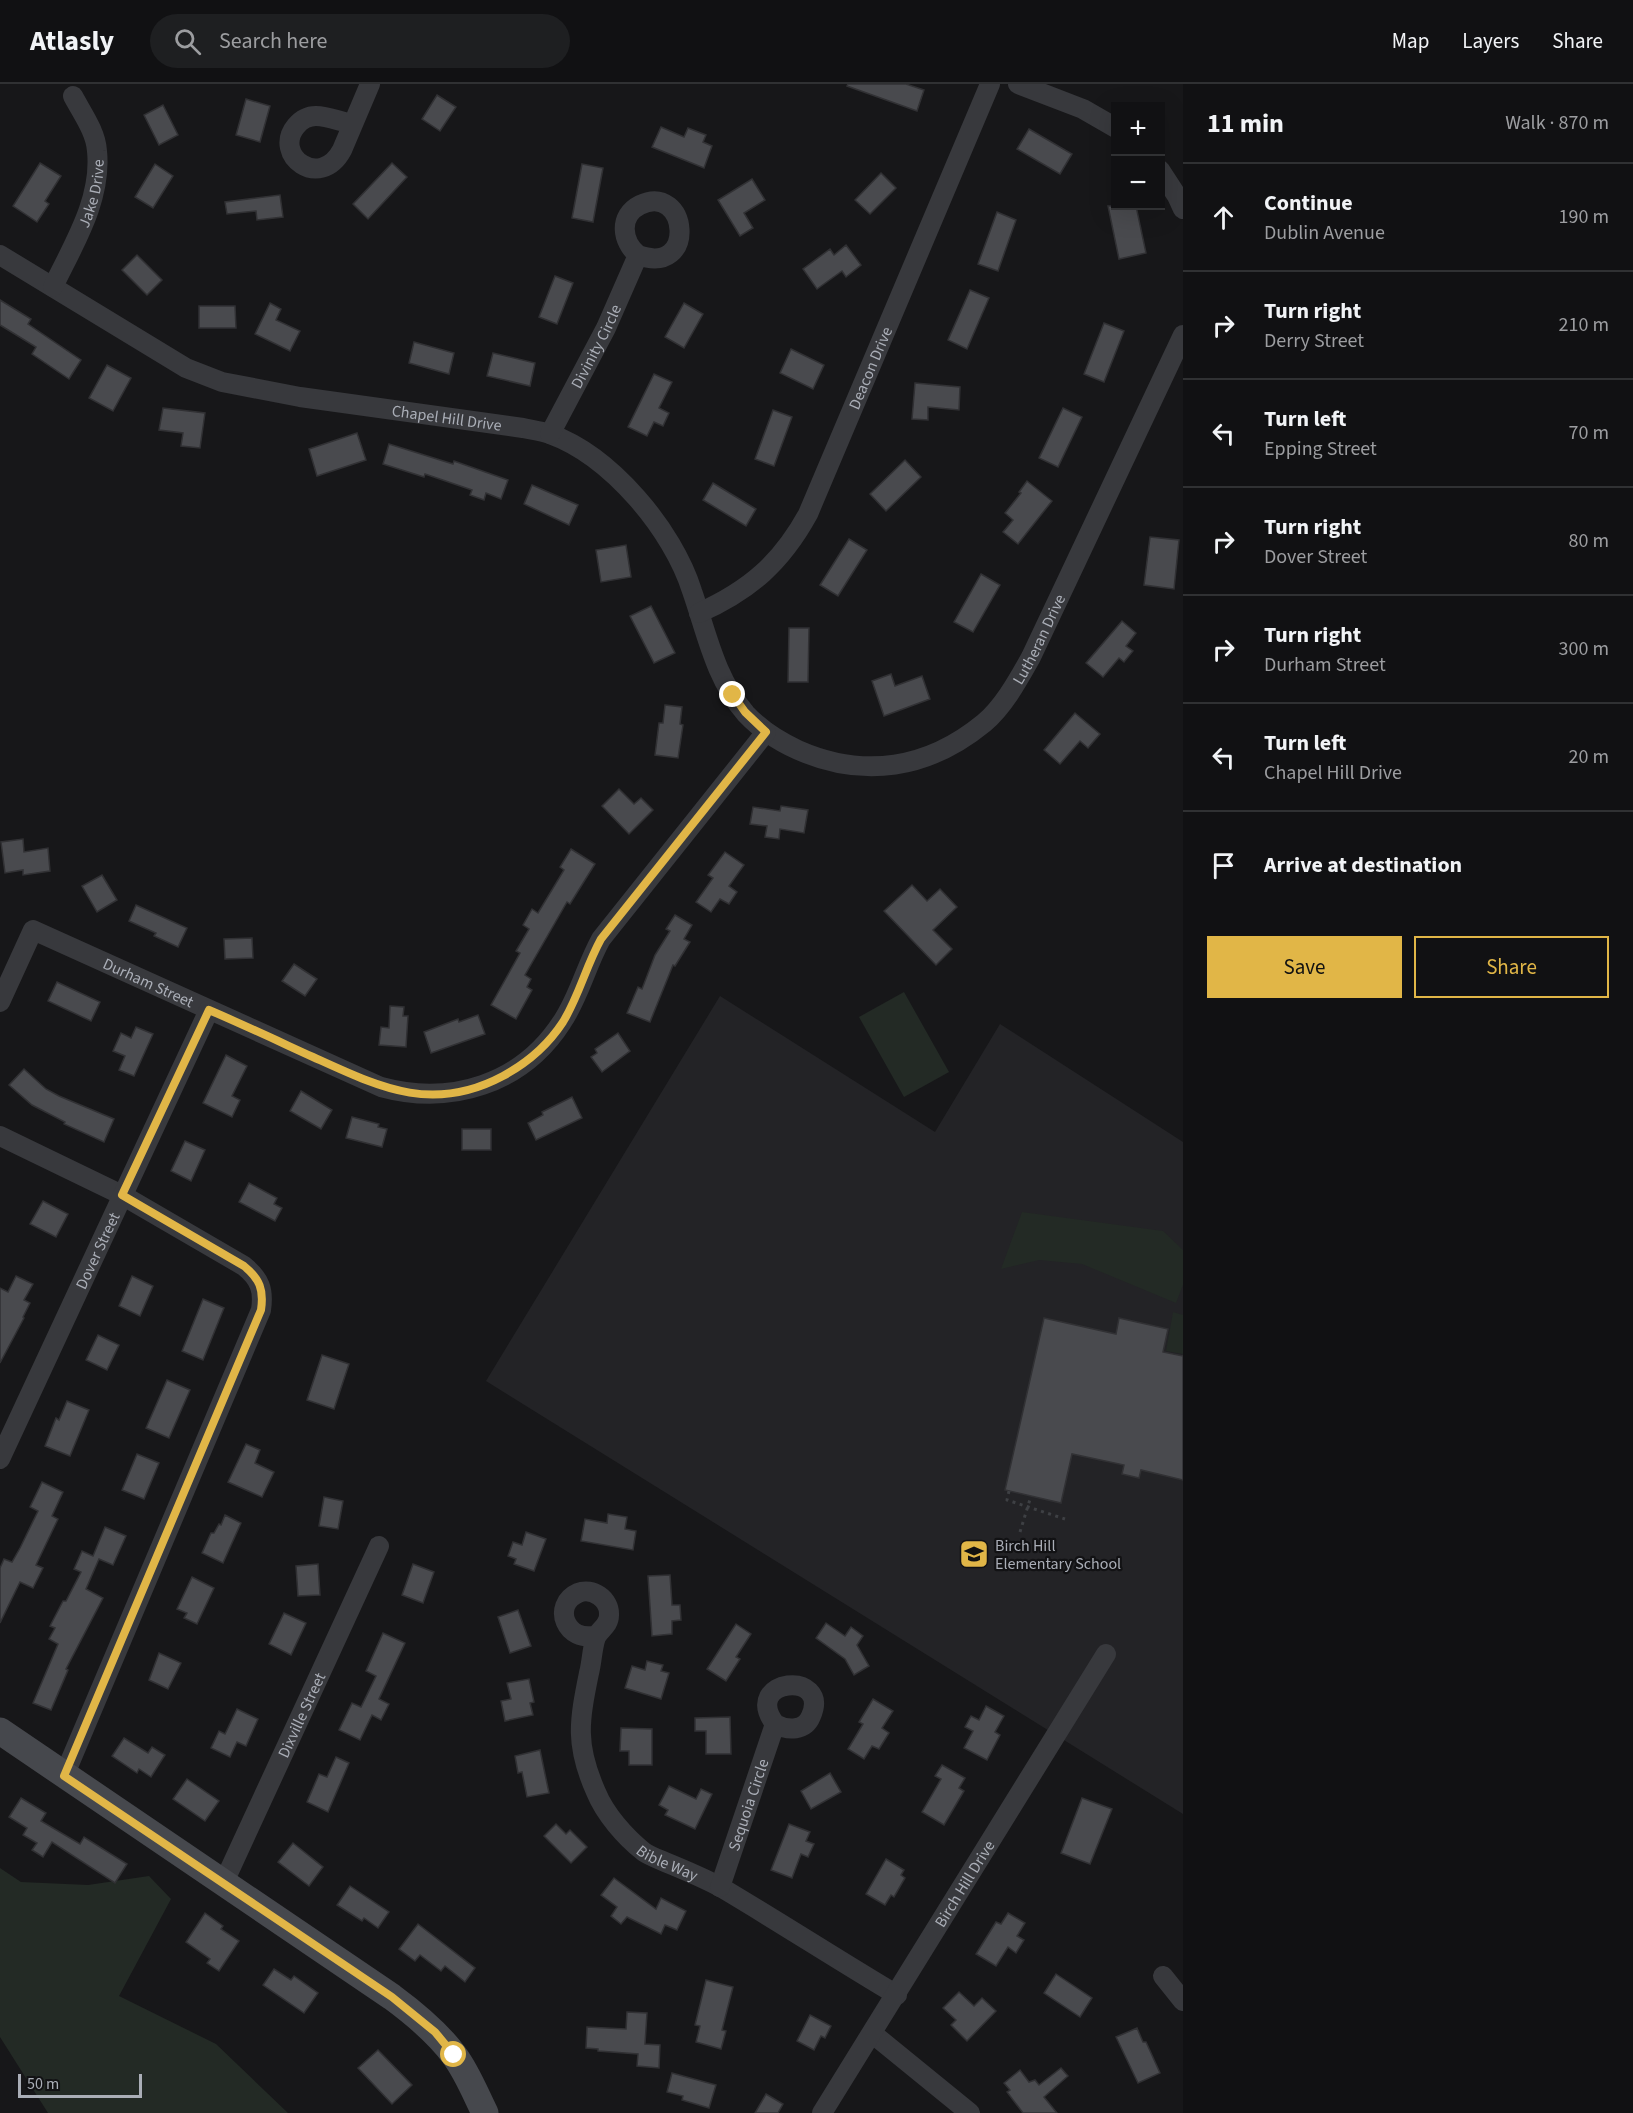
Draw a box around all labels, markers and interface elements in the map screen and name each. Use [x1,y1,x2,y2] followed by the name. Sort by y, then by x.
[150,14,570,68] search box
[30,21,114,61] text: Atlasly
[171,25,204,58] icon: search
[219,25,328,57] text: Search here
[1392,26,1429,56] text: Map
[1462,26,1519,56] text: Layers
[1552,26,1603,56] text: Share
[1111,102,1165,210] map controls
[1111,102,1165,156] button: +
[1207,105,1284,142] text: 11 min
[1505,109,1609,137] text: Walk · 870 m
[1111,156,1165,210] button: −
[73,159,110,231] street label: Jake Drive
[1264,187,1353,219] text: Continue
[1207,201,1240,234] icon: ahead
[1559,203,1609,231] text: 190 m
[1264,219,1385,247] text: Dublin Avenue
[1264,295,1361,327] text: Turn right
[566,301,627,393] street label: Divinity Circle
[1207,309,1240,342] icon: right
[1559,311,1609,339] text: 210 m
[844,323,898,413] street label: Deacon Drive
[1264,327,1364,355] text: Derry Street
[391,400,503,437] street label: Chapel Hill Drive
[1264,403,1346,435] text: Turn left
[1207,417,1240,450] icon: left
[1569,419,1609,447] text: 70 m
[1264,435,1377,463] text: Epping Street
[1264,511,1361,543] text: Turn right
[1207,525,1240,558] icon: right
[1569,527,1609,555] text: 80 m
[1264,543,1367,571] text: Dover Street
[1008,591,1071,689] street label: Lutheran Drive
[1264,619,1361,651] text: Turn right
[1207,633,1240,666] icon: right
[1559,635,1609,663] text: 300 m
[1264,651,1386,679] text: Durham Street
[719,681,745,707] route end
[1264,727,1346,759] text: Turn left
[1207,741,1240,774] icon: left
[1569,743,1609,771] text: 20 m
[1264,759,1402,787] text: Chapel Hill Drive
[1207,849,1240,882] icon: arrive
[1264,849,1462,881] text: Arrive at destination
[1207,936,1402,998] button: Save
[1414,936,1609,998] button: Share
[99,953,198,1013] street label: Durham Street
[71,1208,126,1293] street label: Dover Street
[995,1535,1121,1575] place label: Birch Hill Elementary School
[958,1538,990,1570] school or university icon: Birch Hill Elementary School
[273,1669,331,1762] street label: Dixville Street
[723,1756,775,1854] street label: Sequoia Circle
[930,1836,1000,1932] street label: Birch Hill Drive
[631,1840,702,1887] street label: Bible Way
[440,2041,466,2067] route start
[18,2071,142,2098] scale bar
[27,2073,59,2095] text: 50 m

